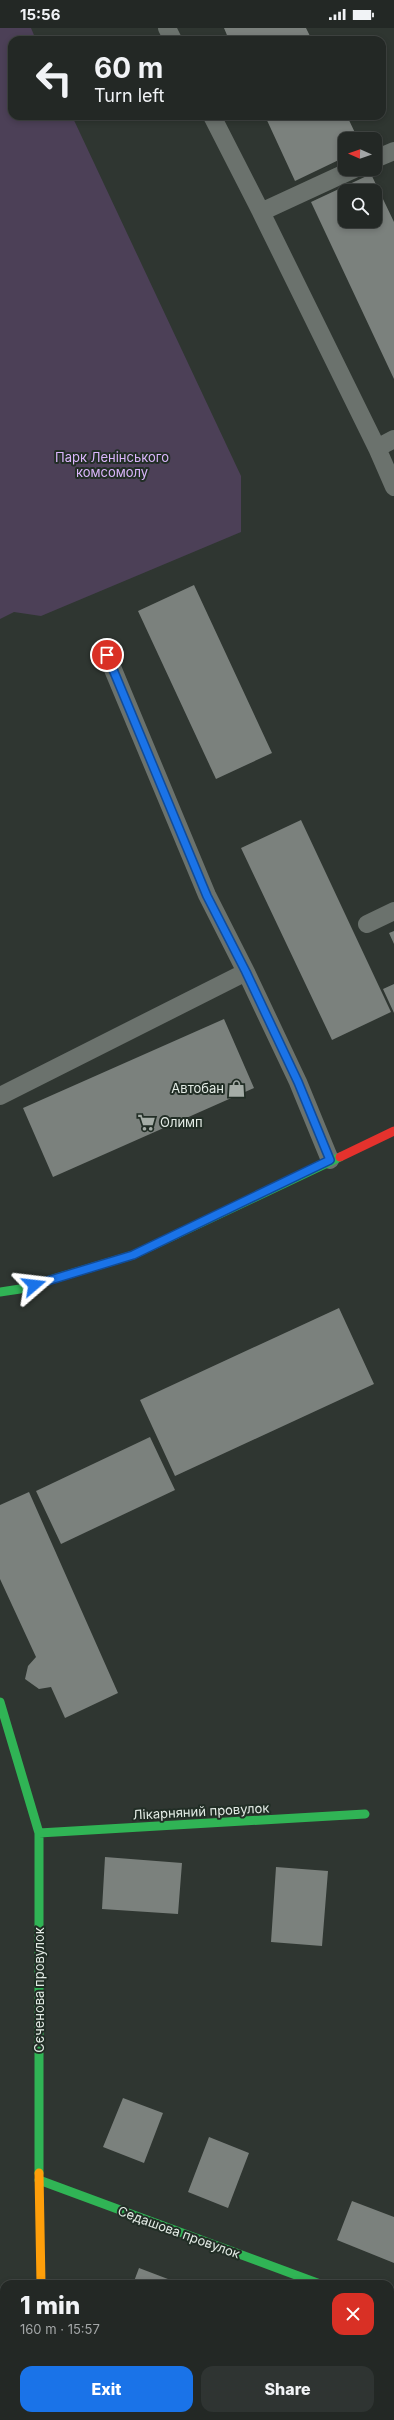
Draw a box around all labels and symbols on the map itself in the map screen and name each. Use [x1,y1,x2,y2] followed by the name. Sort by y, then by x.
[338,132,382,176] north arrow
[55,449,169,480] park label: Парк Ленінського комсомолу
[90,638,124,672] pin
[227,1078,247,1098] shop icon: Автобан
[171,1080,224,1096] place label: Автобан
[137,1112,157,1132] supermarket icon: Олимп
[160,1114,203,1130] place label: Олимп
[13,1264,55,1306] position arrow
[132,1799,270,1823] street label: Лікарняний провулок
[31,1927,47,2053] street label: Сєченова провулок
[116,2202,242,2262] street label: Седашова провулок

